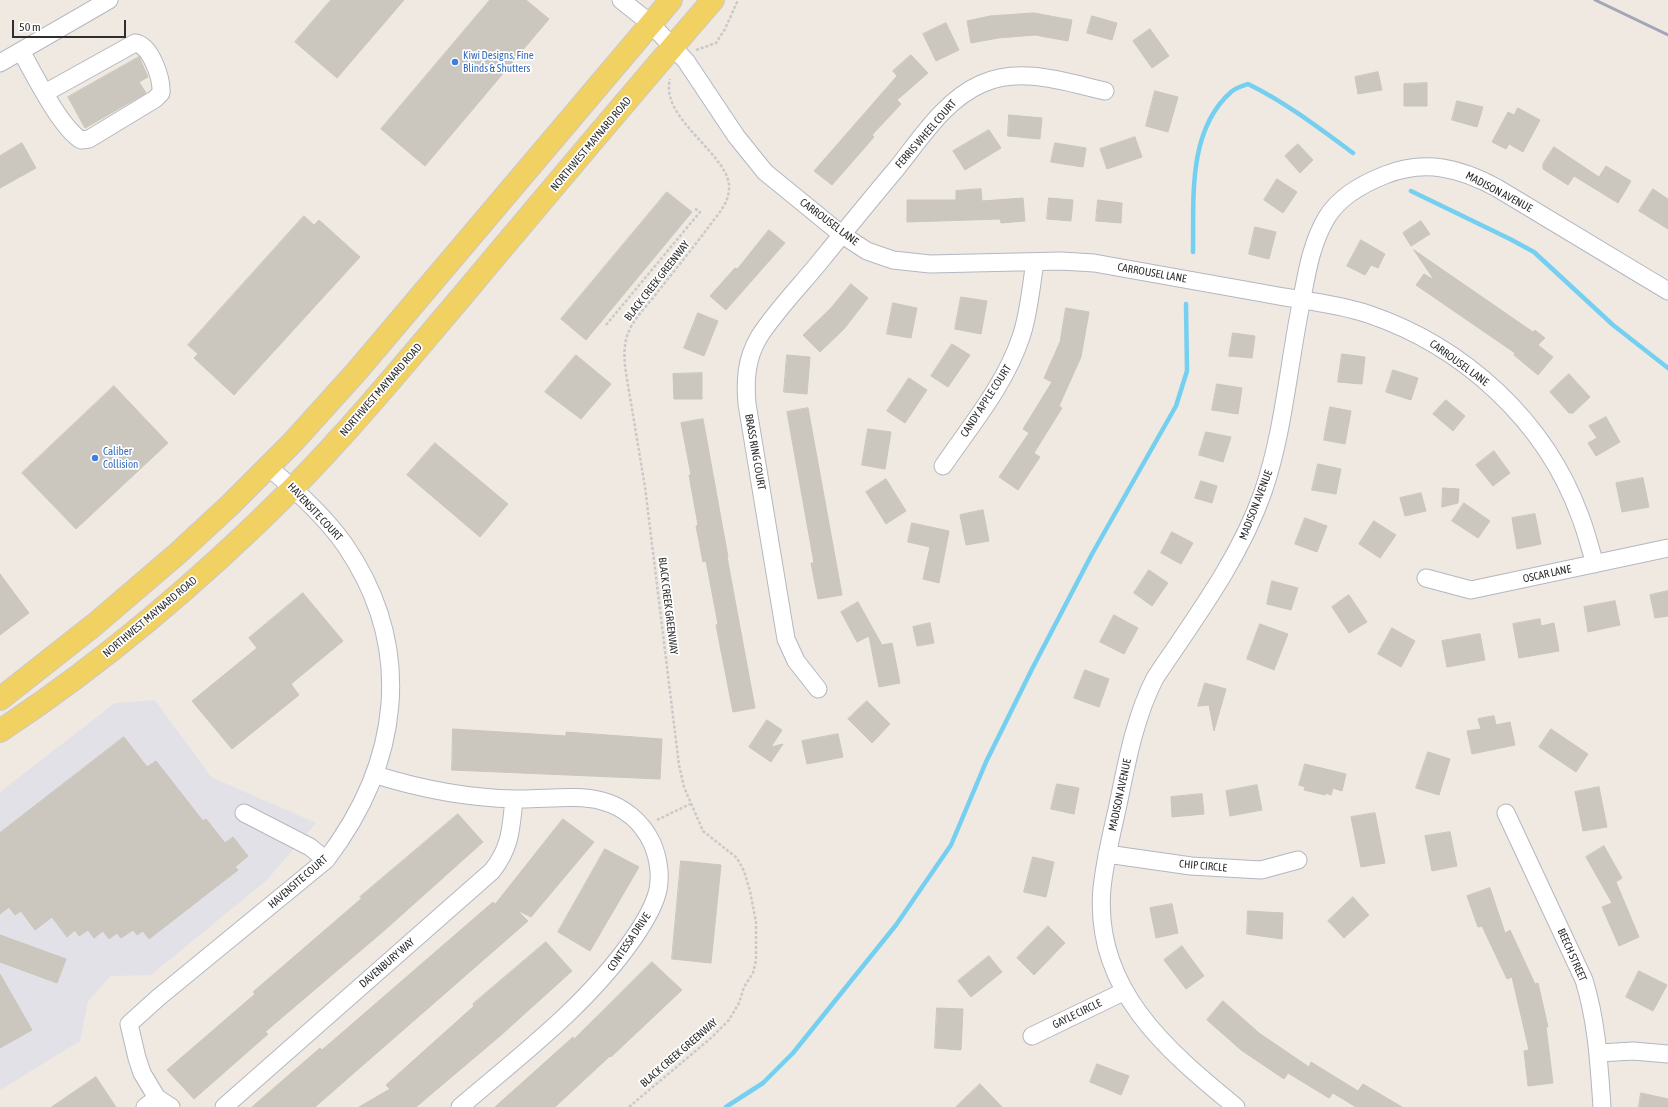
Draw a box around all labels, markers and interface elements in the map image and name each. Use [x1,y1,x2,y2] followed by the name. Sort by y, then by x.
[14,12,128,38] scale bar
[19,20,41,34] text: 50 m
[463,49,534,75] place label: Kiwi Designs, Fine Blinds & Shutters
[450,57,460,67] marker: Kiwi Designs, Fine Blinds & Shutters
[548,94,634,194] street label: NORTHWEST MAYNARD ROAD
[893,97,959,171] street label: FERRIS WHEEL COURT
[1463,169,1535,215] street label: MADISON AVENUE
[797,196,861,248] street label: CARROUSEL LANE
[622,238,692,324] street label: BLACK CREEK GREENWAY
[1116,260,1188,286] street label: CARROUSEL LANE
[1427,337,1491,389] street label: CARROUSEL LANE
[337,341,425,439] street label: NORTHWEST MAYNARD ROAD
[958,362,1014,440] street label: CANDY APPLE COURT
[742,413,768,491] street label: BRASS RING COURT
[103,445,138,471] place label: Caliber Collision
[90,453,100,463] marker: Caliber Collision
[1237,468,1275,542] street label: MADISON AVENUE
[285,480,345,544] street label: HAVENSITE COURT
[655,557,681,655] street label: BLACK CREEK GREENWAY
[1522,562,1572,586] street label: OSCAR LANE
[100,574,200,660] street label: NORTHWEST MAYNARD ROAD
[1106,758,1134,832] street label: MADISON AVENUE
[266,853,330,911] street label: HAVENSITE COURT
[1178,857,1228,875] street label: CHIP CIRCLE
[605,910,653,974] street label: CONTESSA DRIVE
[1554,926,1590,984] street label: BEECH STREET
[357,935,417,991] street label: DAVENBURY WAY
[1050,996,1104,1032] street label: GAYLE CIRCLE
[638,1016,720,1090] street label: BLACK CREEK GREENWAY

